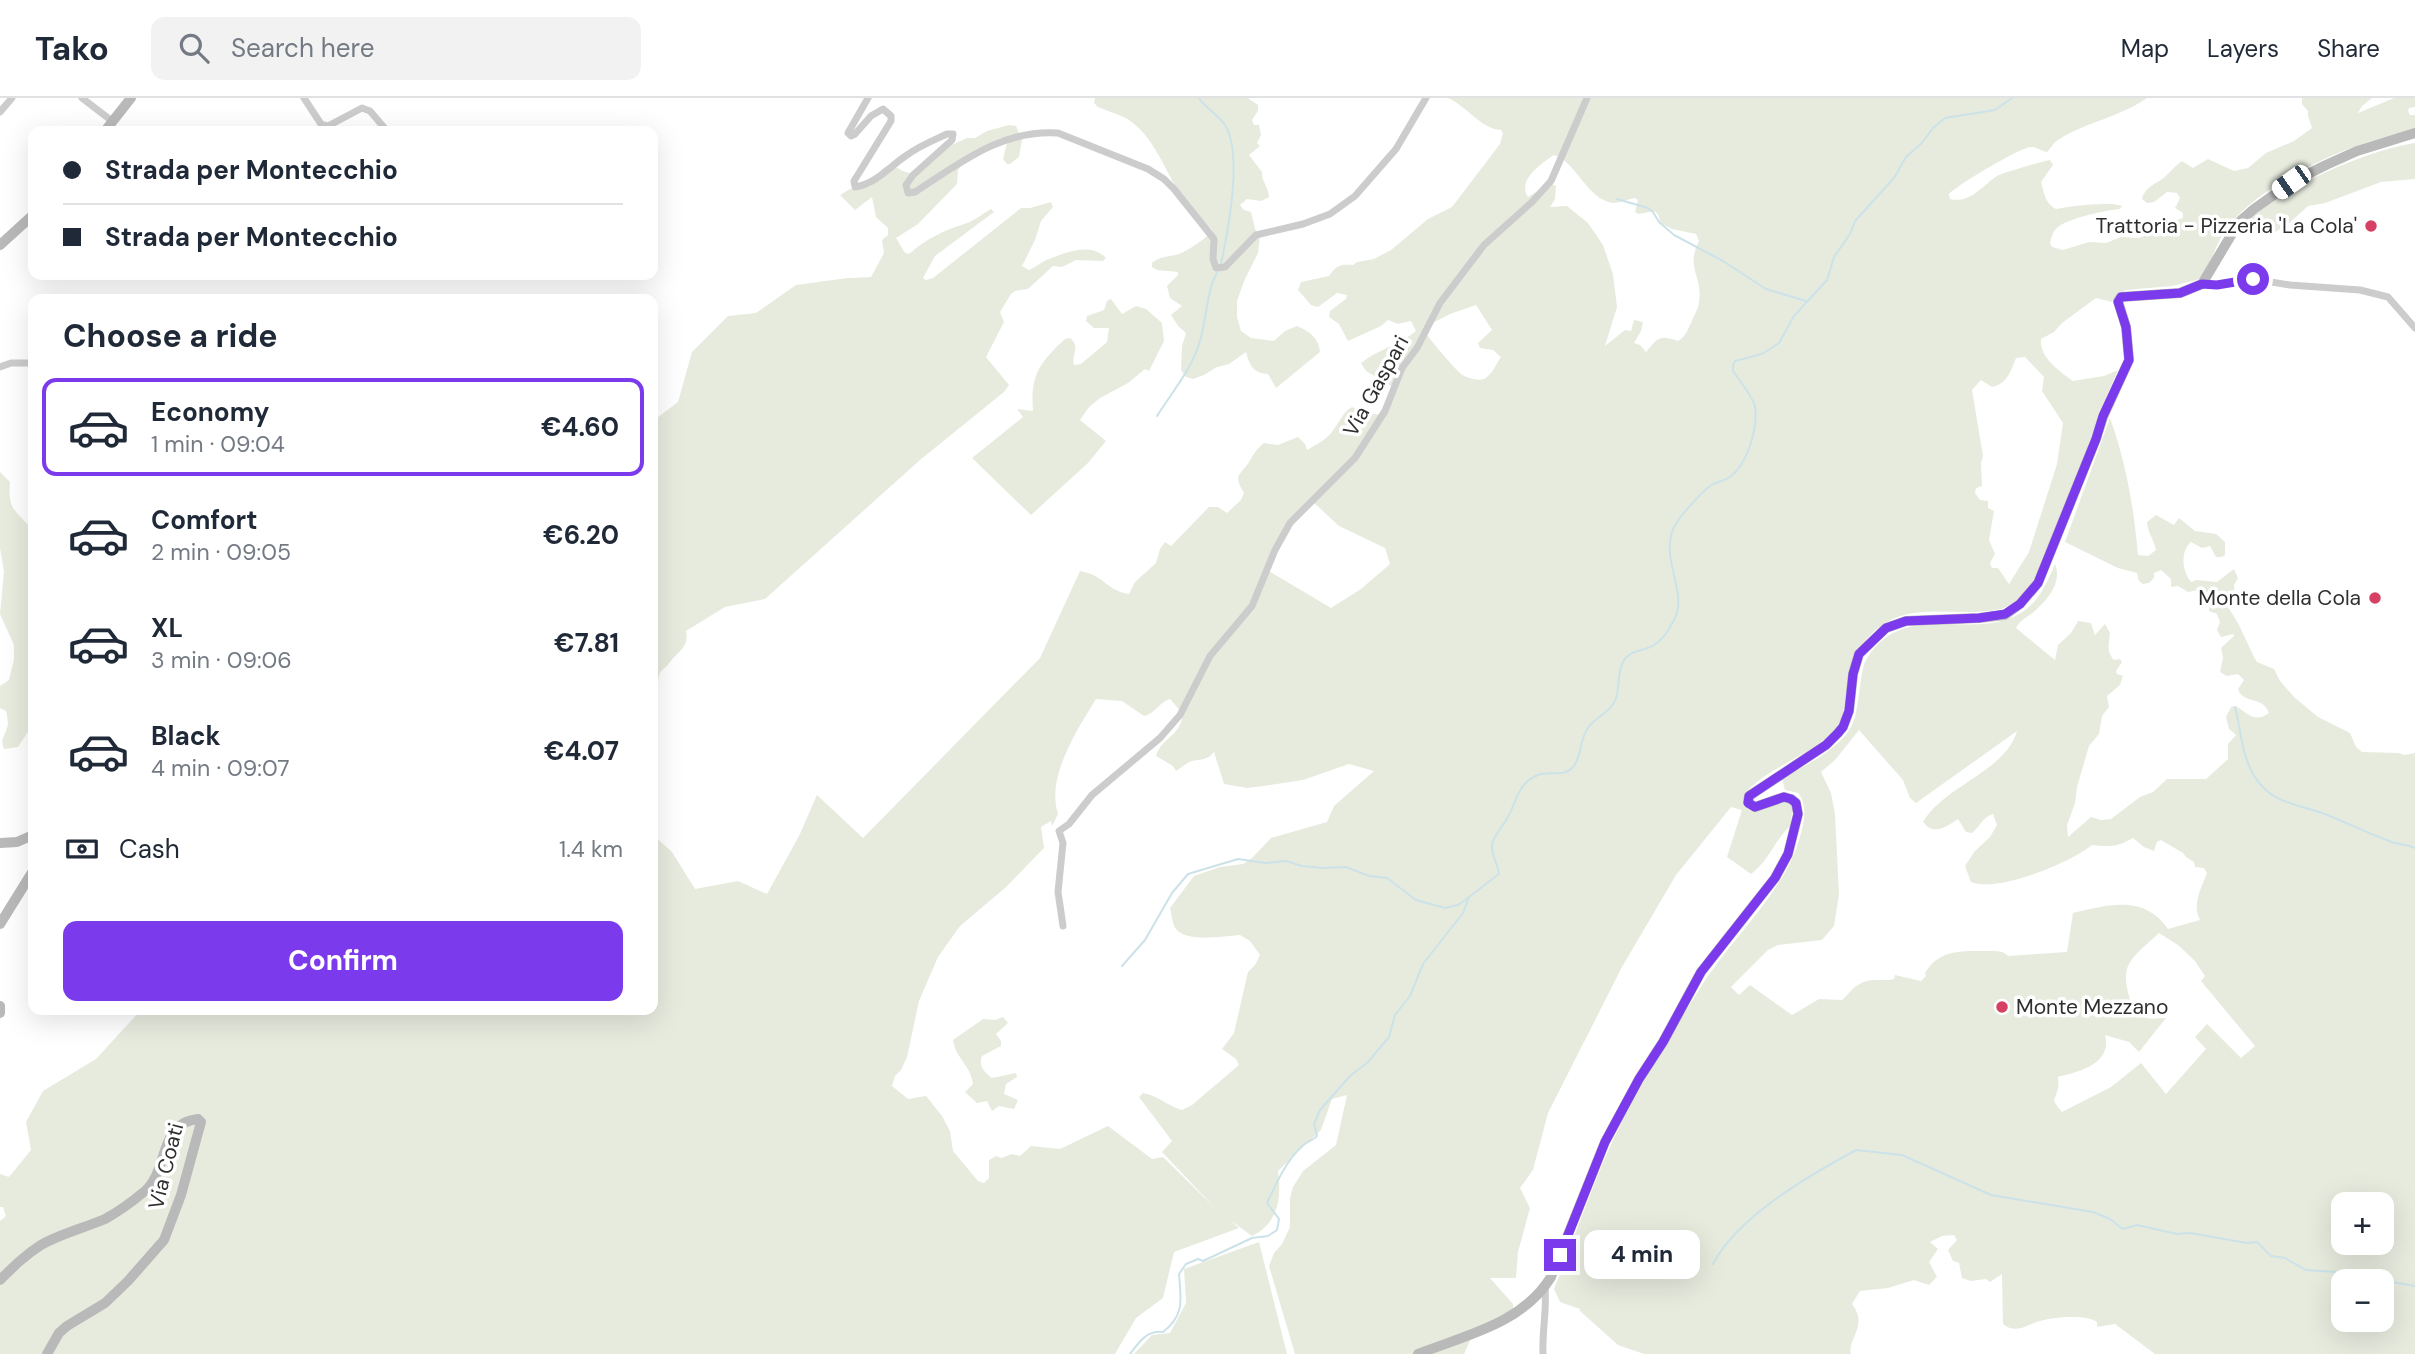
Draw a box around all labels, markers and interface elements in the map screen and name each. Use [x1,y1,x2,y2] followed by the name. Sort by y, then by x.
[151,17,641,80] search box
[35,27,109,70] text: Tako
[175,29,213,67] icon: search
[231,31,374,65] text: Search here
[2121,33,2169,64] text: Map
[2207,33,2279,64] text: Layers
[2317,33,2380,64] text: Share
[105,153,398,187] text: Strada per Montecchio
[2268,161,2315,203] car
[2096,212,2357,240] place label: Trattoria - Pizzeria 'La Cola'
[2363,218,2379,234] marker: Trattoria - Pizzeria 'La Cola'
[105,220,398,254] text: Strada per Montecchio
[2237,263,2269,295] route start
[63,315,278,357] text: Choose a ride
[1337,331,1415,441] street label: Via Gaspari
[151,395,269,429] text: Economy
[67,396,130,459] icon: car
[541,410,619,444] text: €4.60
[151,429,285,459] text: 1 min · 09:04
[151,503,257,537] text: Comfort
[67,504,130,567] icon: car
[543,518,619,552] text: €6.20
[151,537,291,567] text: 2 min · 09:05
[2198,584,2361,612] place label: Monte della Cola
[2367,590,2383,606] marker: Monte della Cola
[151,611,183,645] text: XL
[67,612,130,675] icon: car
[554,626,619,660] text: €7.81
[151,645,292,675] text: 3 min · 09:06
[151,719,221,753] text: Black
[67,720,130,783] icon: car
[544,734,619,768] text: €4.07
[151,753,290,783] text: 4 min · 09:07
[63,830,101,868] icon: cash
[119,832,180,866] text: Cash
[559,834,623,864] text: 1.4 km
[63,921,623,1001] button: Confirm
[2016,993,2168,1021] place label: Monte Mezzano
[1994,999,2010,1015] marker: Monte Mezzano
[142,1120,190,1212] street label: Via Coati
[2331,1192,2394,1332] map controls
[2331,1192,2394,1255] button: +
[1584,1230,1700,1280] callout: 4 min
[1544,1239,1576,1271] route end
[1611,1239,1673,1269] text: 4 min
[2331,1269,2394,1332] button: −

